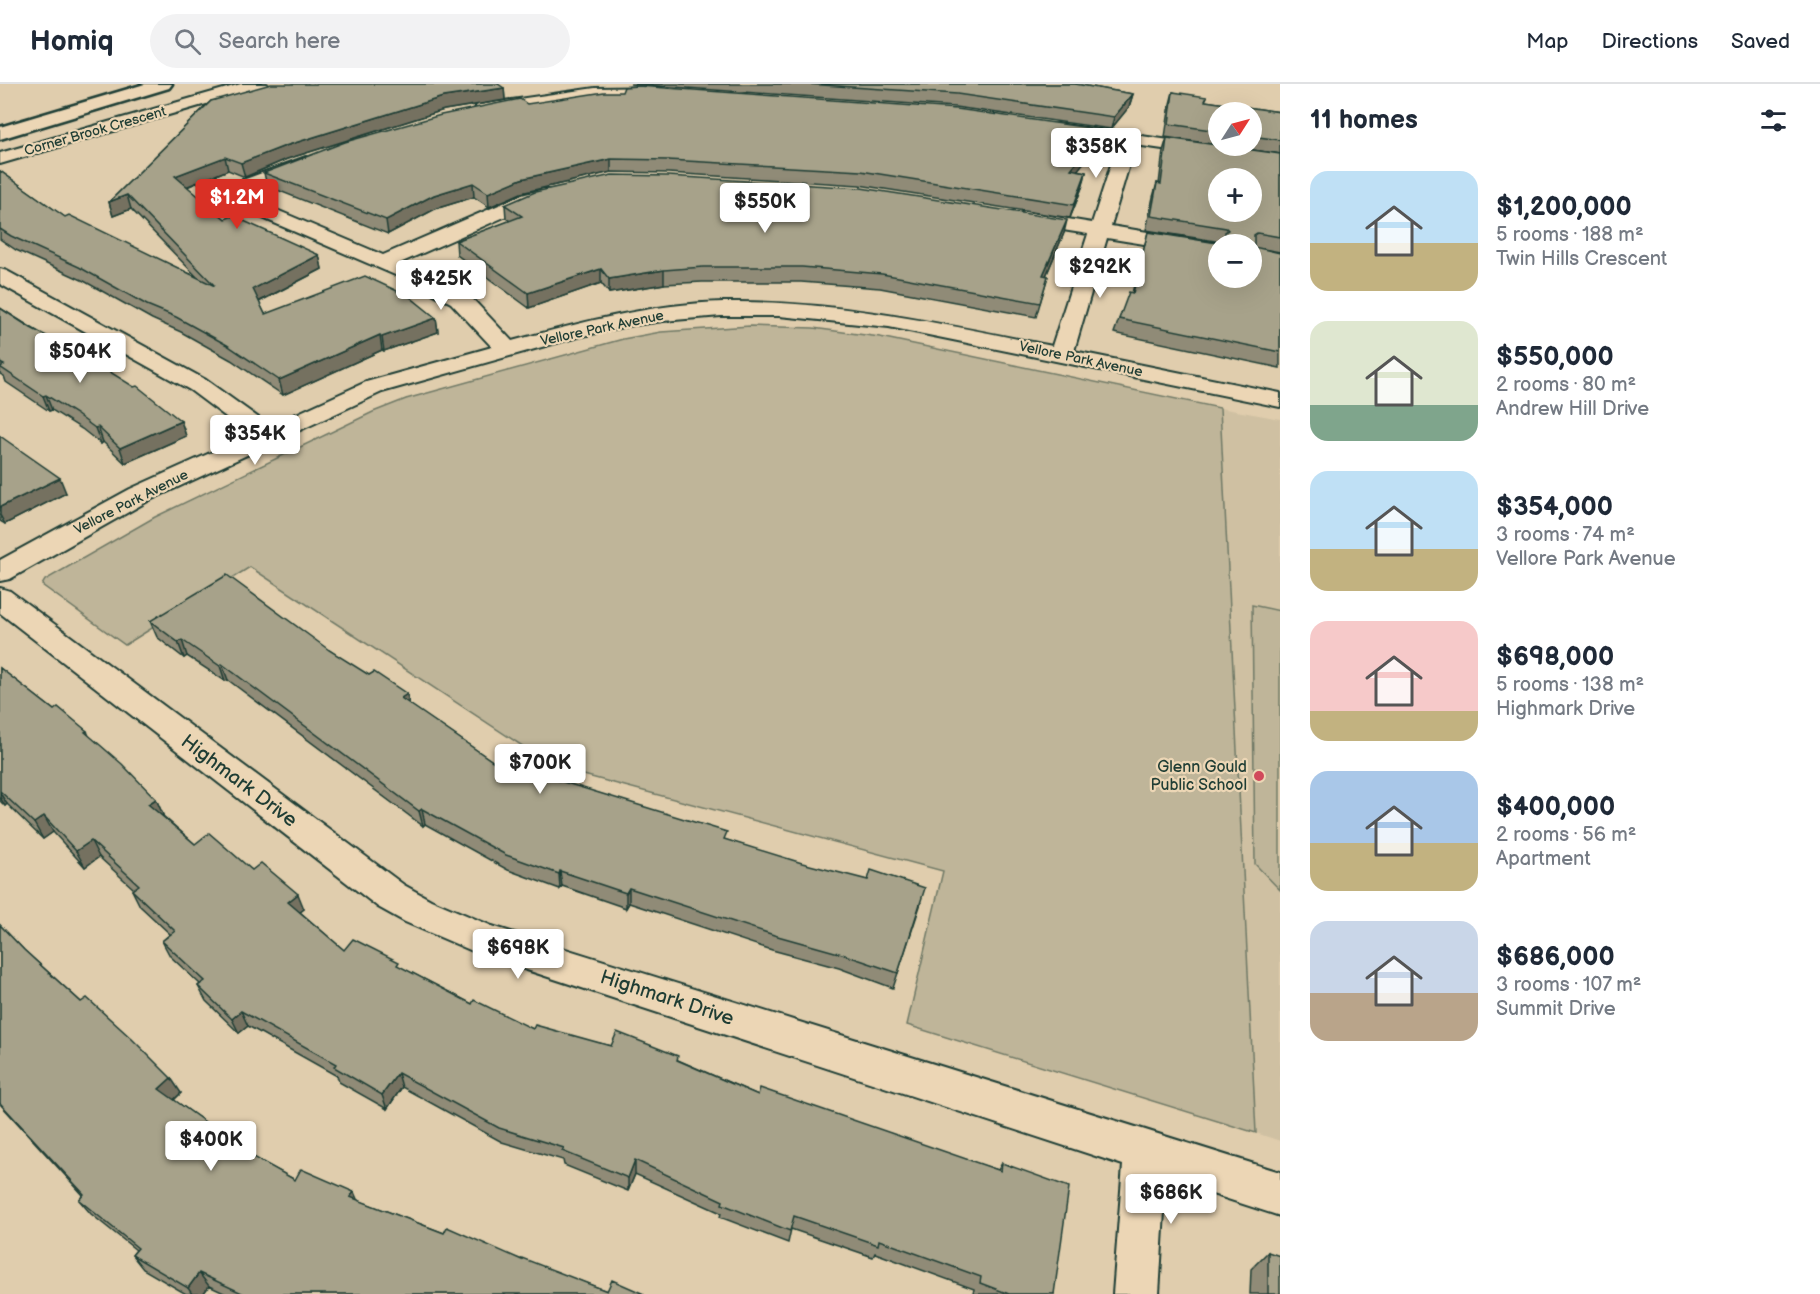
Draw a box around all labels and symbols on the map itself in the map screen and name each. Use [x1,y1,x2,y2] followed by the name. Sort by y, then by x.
[22,102,169,159] street label: Corner Brook Crescent
[1208,102,1262,156] north arrow
[1054,128,1138,179] pin: $358K
[195,179,279,230] pin: $1.2M
[723,183,807,234] pin: $550K
[1058,248,1142,299] pin: $292K
[399,260,483,311] pin: $425K
[539,307,665,349] street label: Vellore Park Avenue
[38,333,122,384] pin: $504K
[1018,338,1144,380] street label: Vellore Park Avenue
[213,415,297,466] pin: $354K
[71,466,191,538] street label: Vellore Park Avenue
[176,730,302,833] street label: Highmark Drive
[498,744,582,795] pin: $700K
[1150,758,1247,795] place label: Glenn Gould Public School
[1252,769,1266,783] marker: Glenn Gould Public School
[476,929,560,980] pin: $698K
[597,965,737,1031] street label: Highmark Drive
[169,1121,253,1172] pin: $400K
[1129,1174,1213,1225] pin: $686K

